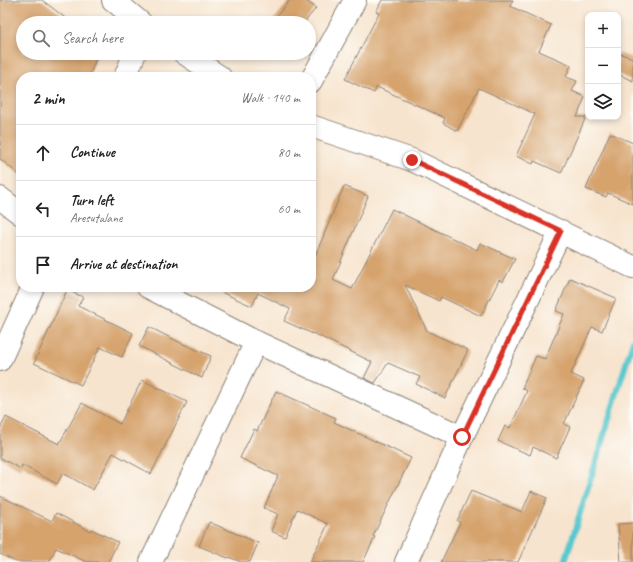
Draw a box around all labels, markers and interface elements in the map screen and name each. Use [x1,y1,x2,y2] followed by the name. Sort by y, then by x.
[585,12,621,120] map controls
[585,12,621,48] button: +
[16,16,316,60] search box
[30,27,52,49] icon: search
[62,29,123,48] text: Search here
[585,48,621,84] button: −
[585,84,621,120] button: layers
[32,88,65,109] text: 2 min
[241,90,300,106] text: Walk · 140 m
[32,142,54,164] icon: ahead
[70,143,115,162] text: Continue
[278,145,300,161] text: 80 m
[403,151,421,169] route end
[70,191,113,210] text: Turn left
[32,198,54,220] icon: left
[278,201,300,217] text: 60 m
[70,210,122,226] text: Aresutalane
[32,254,54,276] icon: arrive
[70,255,177,274] text: Arrive at destination
[453,428,471,446] route start

